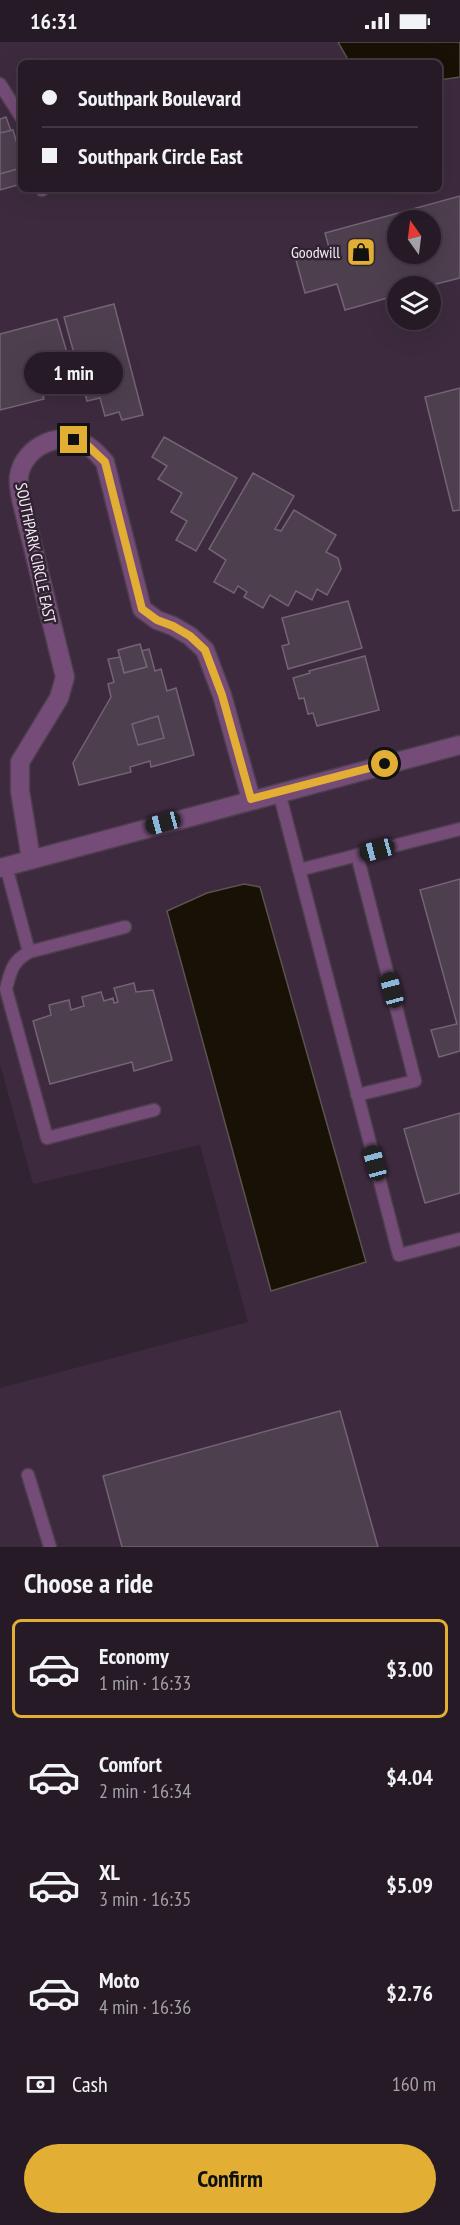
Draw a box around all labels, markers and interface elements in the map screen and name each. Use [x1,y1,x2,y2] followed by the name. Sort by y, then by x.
[30,7,78,35] text: 16:31
[78,84,241,112] text: Southpark Boulevard
[78,142,243,170] text: Southpark Circle East
[387,210,441,264] north arrow
[387,210,441,330] map controls
[345,236,377,268] shop icon: Goodwill
[291,242,340,262] place label: Goodwill
[387,276,441,330] button: layers
[25,353,124,395] callout: 1 min
[53,360,94,386] text: 1 min
[60,426,87,453] route end
[11,481,61,625] street label: SOUTHPARK CIRCLE EAST
[371,750,398,777] route start
[143,810,183,836] car
[357,837,397,863] car
[379,970,405,1010] car
[362,1143,388,1183] car
[24,1566,153,1600] text: Choose a ride
[27,1642,81,1696] icon: car
[99,1642,169,1670] text: Economy
[386,1655,433,1683] text: $3.00
[99,1670,191,1696] text: 1 min · 16:33
[27,1750,81,1804] icon: car
[99,1750,162,1778] text: Comfort
[386,1763,433,1791] text: $4.04
[99,1778,191,1804] text: 2 min · 16:34
[27,1858,81,1912] icon: car
[99,1858,120,1886] text: XL
[386,1871,433,1899] text: $5.09
[99,1886,191,1912] text: 3 min · 16:35
[27,1966,81,2020] icon: car
[99,1966,140,1994] text: Moto
[386,1979,433,2007] text: $2.76
[99,1994,191,2020] text: 4 min · 16:36
[24,2068,57,2101] icon: cash
[72,2070,108,2098] text: Cash
[392,2071,436,2097] text: 160 m
[24,2144,436,2213] button: Confirm

